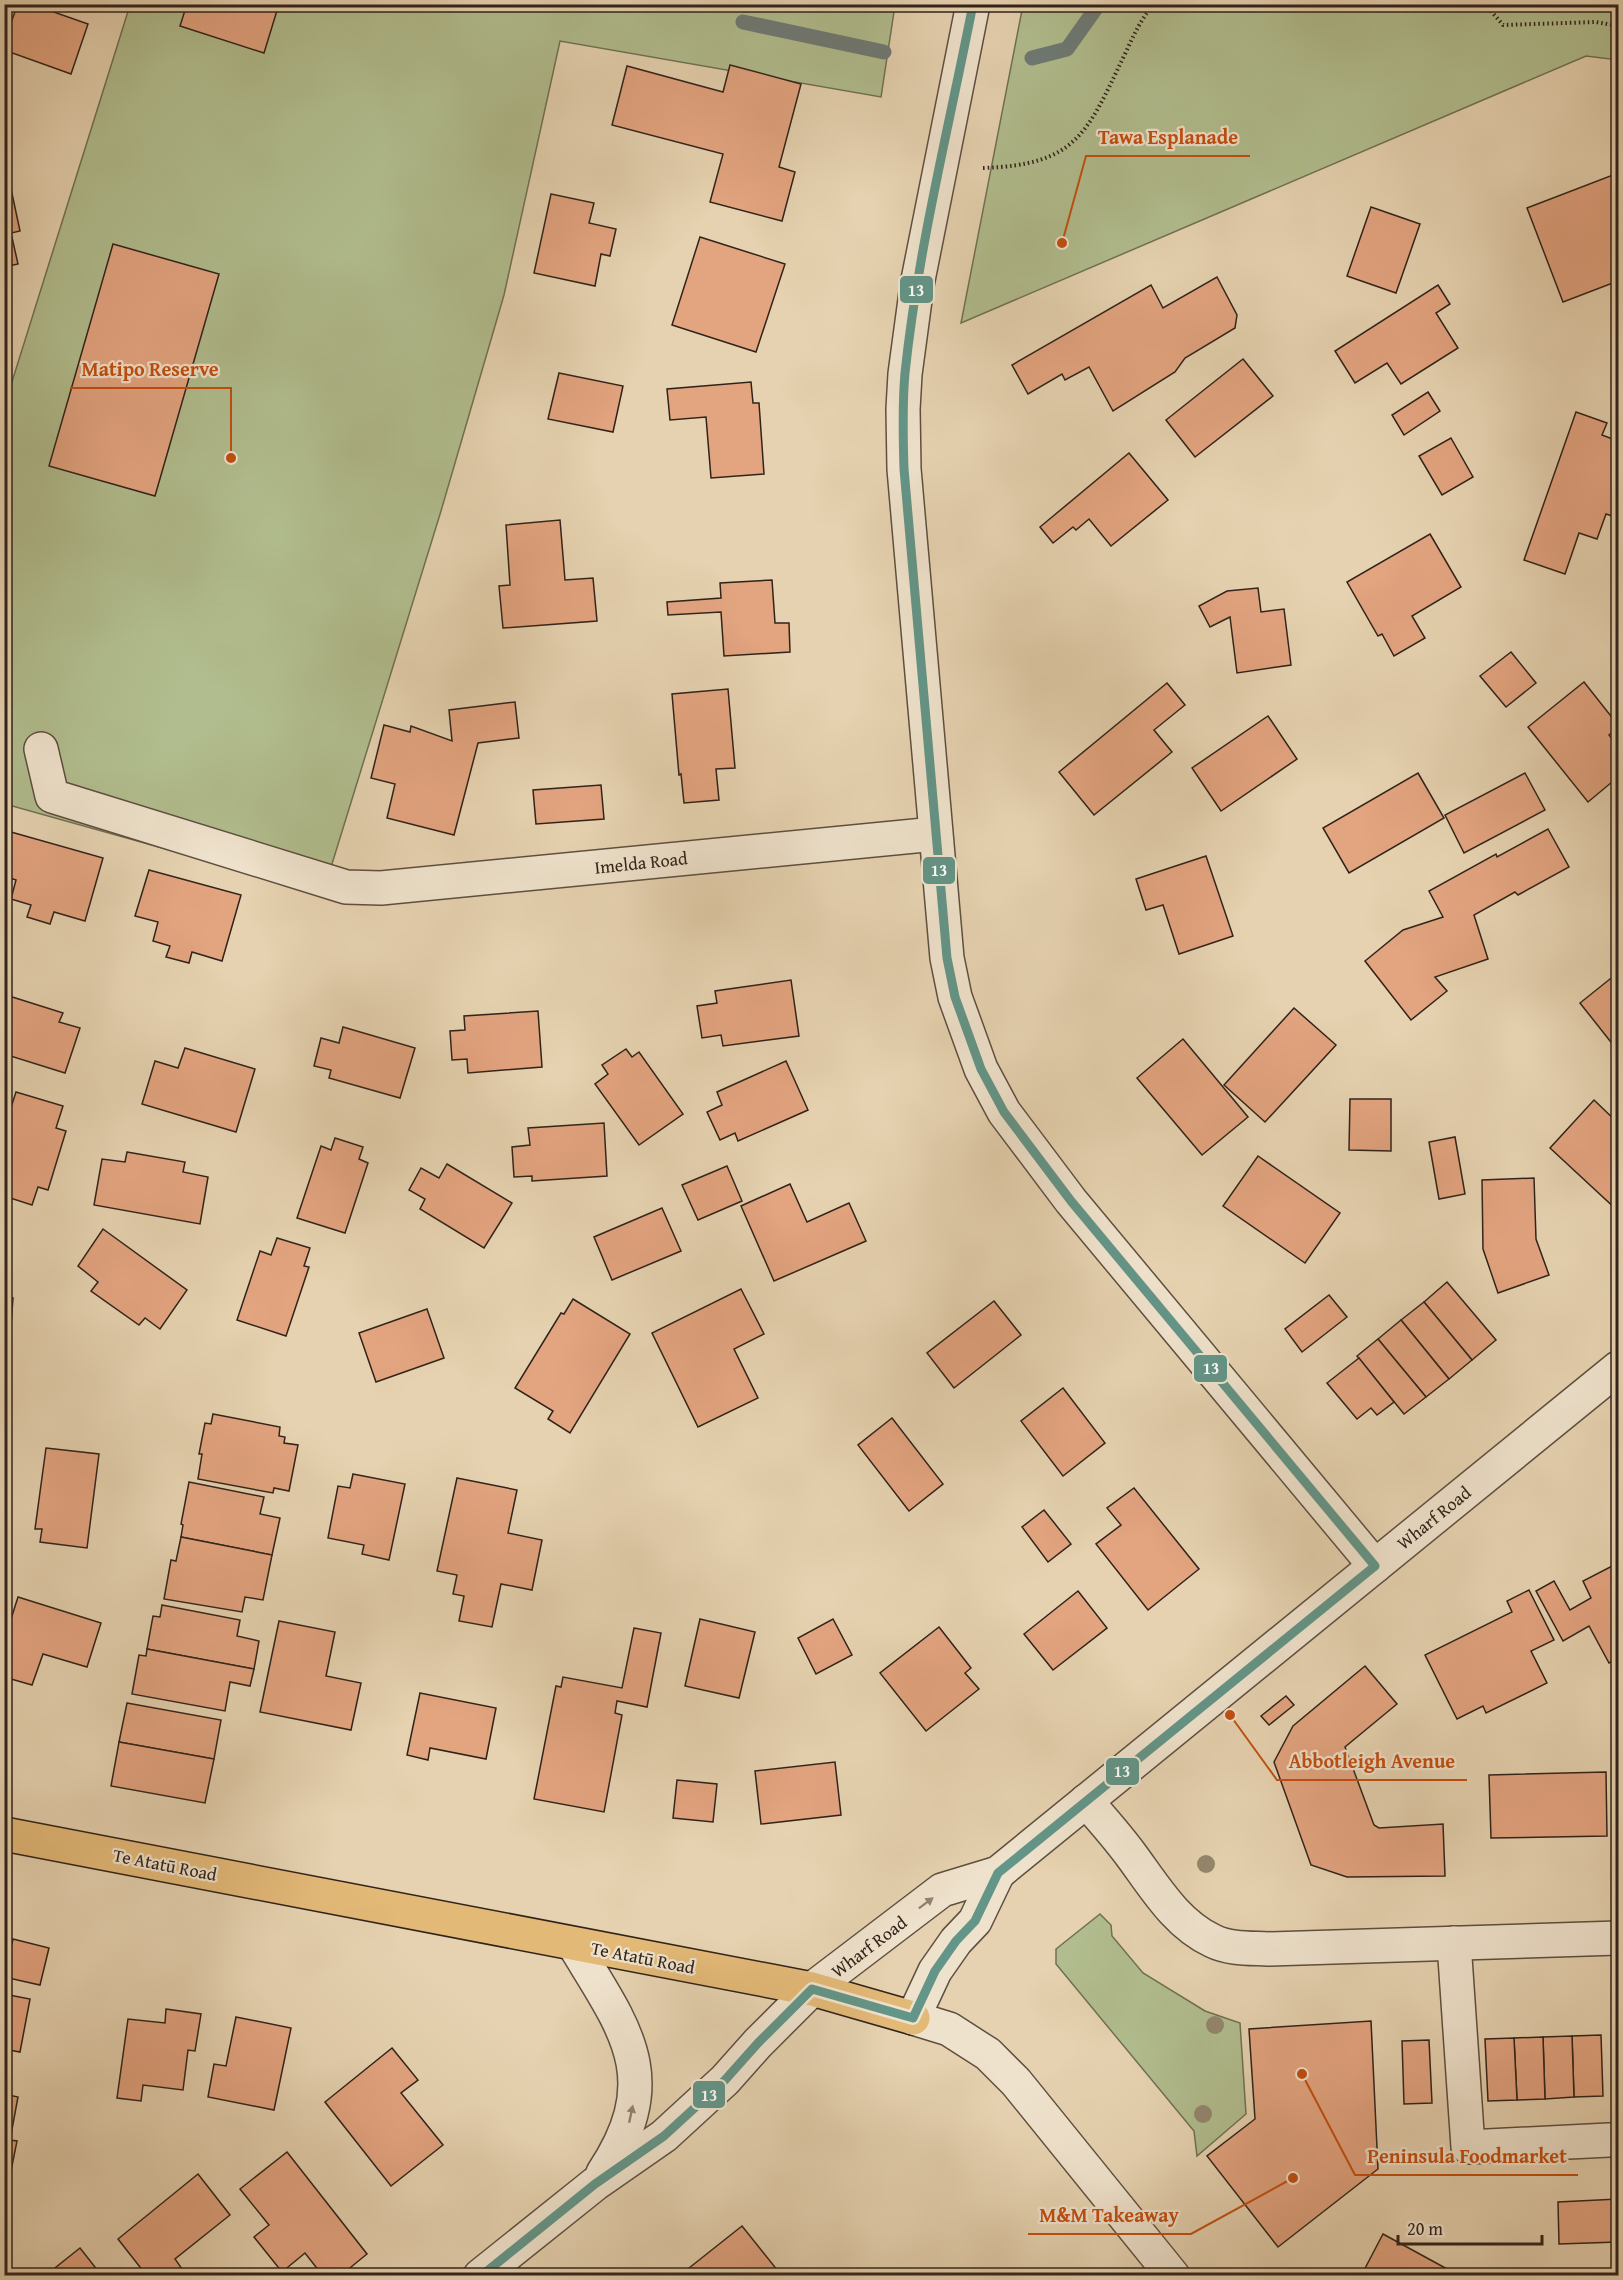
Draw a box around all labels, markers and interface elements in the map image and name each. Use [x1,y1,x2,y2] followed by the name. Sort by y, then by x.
[1086,118,1250,156] callout: Tawa Esplanade
[1098,122,1238,151] text: Tawa Esplanade
[899,275,934,304] line badge: 13
[908,278,924,302] text: 13
[70,350,231,388] callout: Matipo Reserve
[81,354,219,383] text: Matipo Reserve
[593,844,689,881] street label: Imelda Road
[922,856,956,885] line badge: 13
[931,858,947,882] text: 13
[1193,1354,1228,1383] line badge: 13
[1203,1356,1219,1380] text: 13
[1391,1479,1477,1556] street label: Wharf Road
[1277,1742,1467,1780] callout: Abbotleigh Avenue
[1289,1746,1455,1775] text: Abbotleigh Avenue
[1105,1757,1140,1786] line badge: 13
[1114,1759,1130,1783] text: 13
[111,1841,220,1888] street label: Te Atatū Road
[918,1897,934,1910] one-way arrow
[825,1909,913,1984] street label: Wharf Road
[589,1934,698,1981] street label: Te Atatū Road
[692,2080,726,2109] line badge: 13
[701,2083,717,2107] text: 13
[627,2104,636,2123] one-way arrow
[1355,2137,1578,2175] callout: Peninsula Foodmarket
[1367,2141,1567,2170] text: Peninsula Foodmarket
[1028,2196,1191,2234] callout: M&M Takeaway
[1039,2200,1179,2229] text: M&M Takeaway
[1398,2208,1542,2246] scale bar
[1407,2215,1443,2242] text: 20 m

